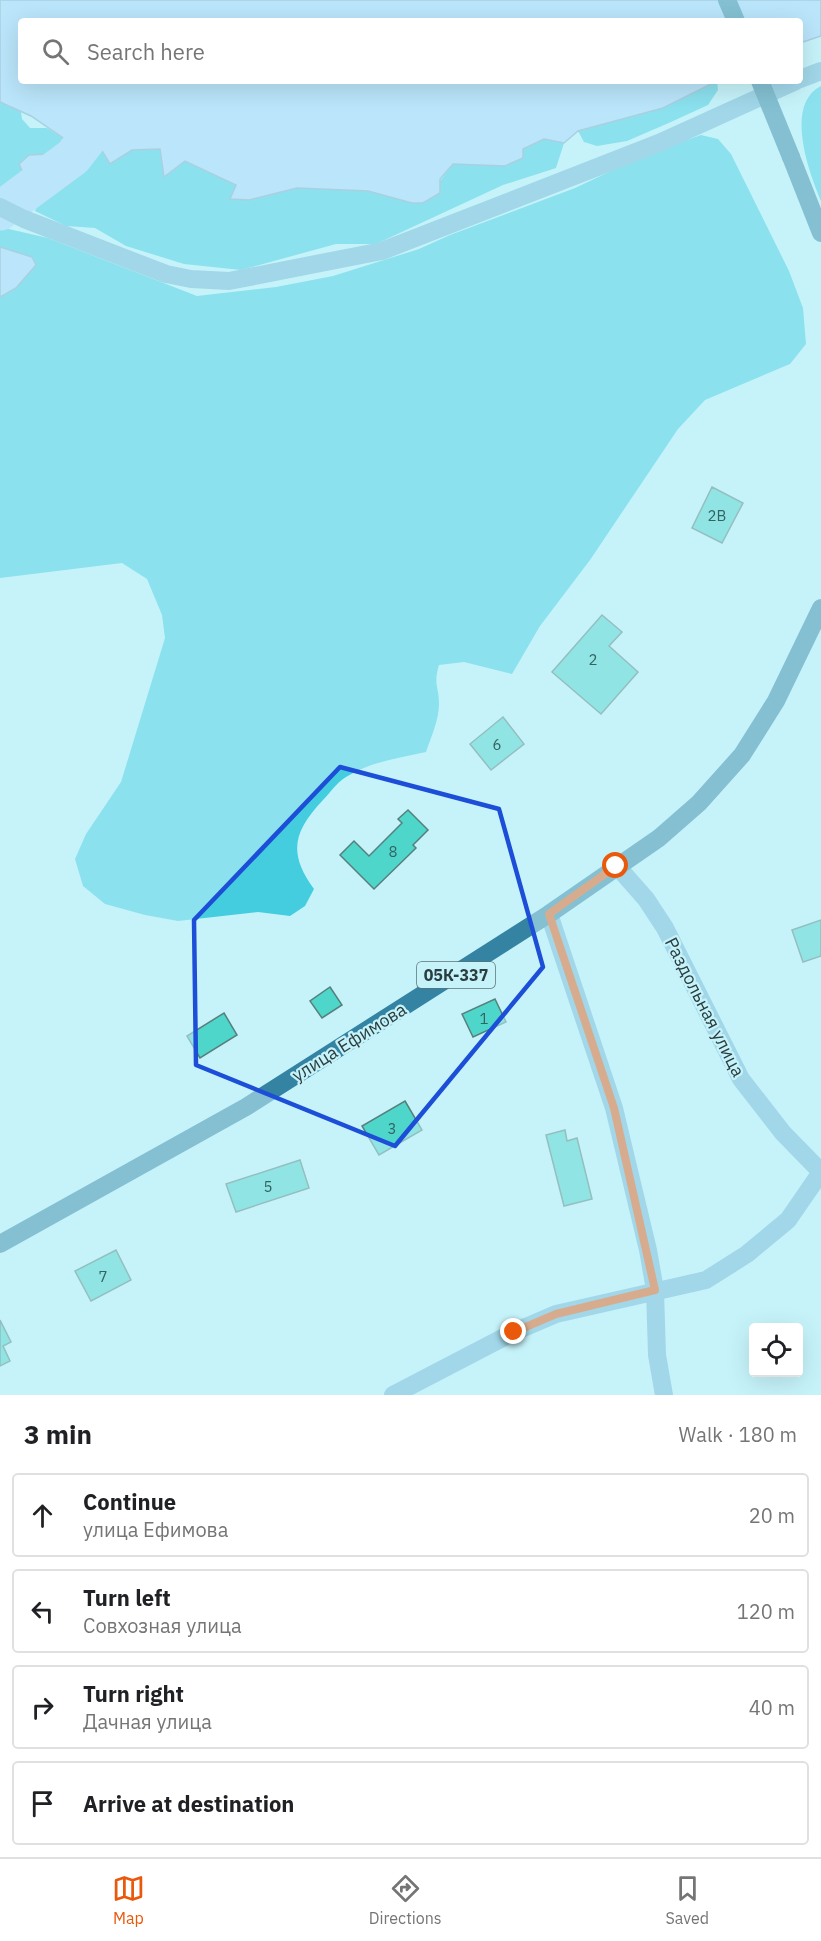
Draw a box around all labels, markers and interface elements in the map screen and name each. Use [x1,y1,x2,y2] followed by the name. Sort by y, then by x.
[18,18,803,84] search box
[39,35,72,68] icon: search
[87,37,205,66] text: Search here
[708,506,726,525] house number: 2В
[588,650,598,669] house number: 2
[492,735,502,754] house number: 6
[388,842,398,861] house number: 8
[602,852,628,878] route start
[660,933,750,1081] street label: Раздольная улица
[417,962,495,988] road number: 05К-337
[287,997,411,1086] street label: улица Ефимова
[479,1009,489,1028] house number: 1
[387,1119,397,1138] house number: 3
[263,1177,273,1196] house number: 5
[98,1267,108,1286] house number: 7
[500,1318,526,1344] route end
[749,1323,803,1377] map controls
[749,1323,803,1377] button: locate
[24,1417,92,1451] text: 3 min
[679,1421,797,1448] text: Walk · 180 m
[83,1487,176,1516] text: Continue
[26,1499,59,1532] icon: ahead
[749,1502,795,1529] text: 20 m
[83,1516,228,1543] text: улица Ефимова
[83,1583,171,1612] text: Turn left
[26,1595,59,1628] icon: left
[737,1598,795,1625] text: 120 m
[83,1612,242,1639] text: Совхозная улица
[83,1679,184,1708] text: Turn right
[26,1691,59,1724] icon: right
[749,1694,795,1721] text: 40 m
[83,1708,212,1735] text: Дачная улица
[26,1787,59,1820] icon: arrive
[83,1789,294,1818] text: Arrive at destination
[112,1872,145,1928] tab: Map
[369,1872,442,1928] tab: Directions
[666,1872,709,1928] tab: Saved

